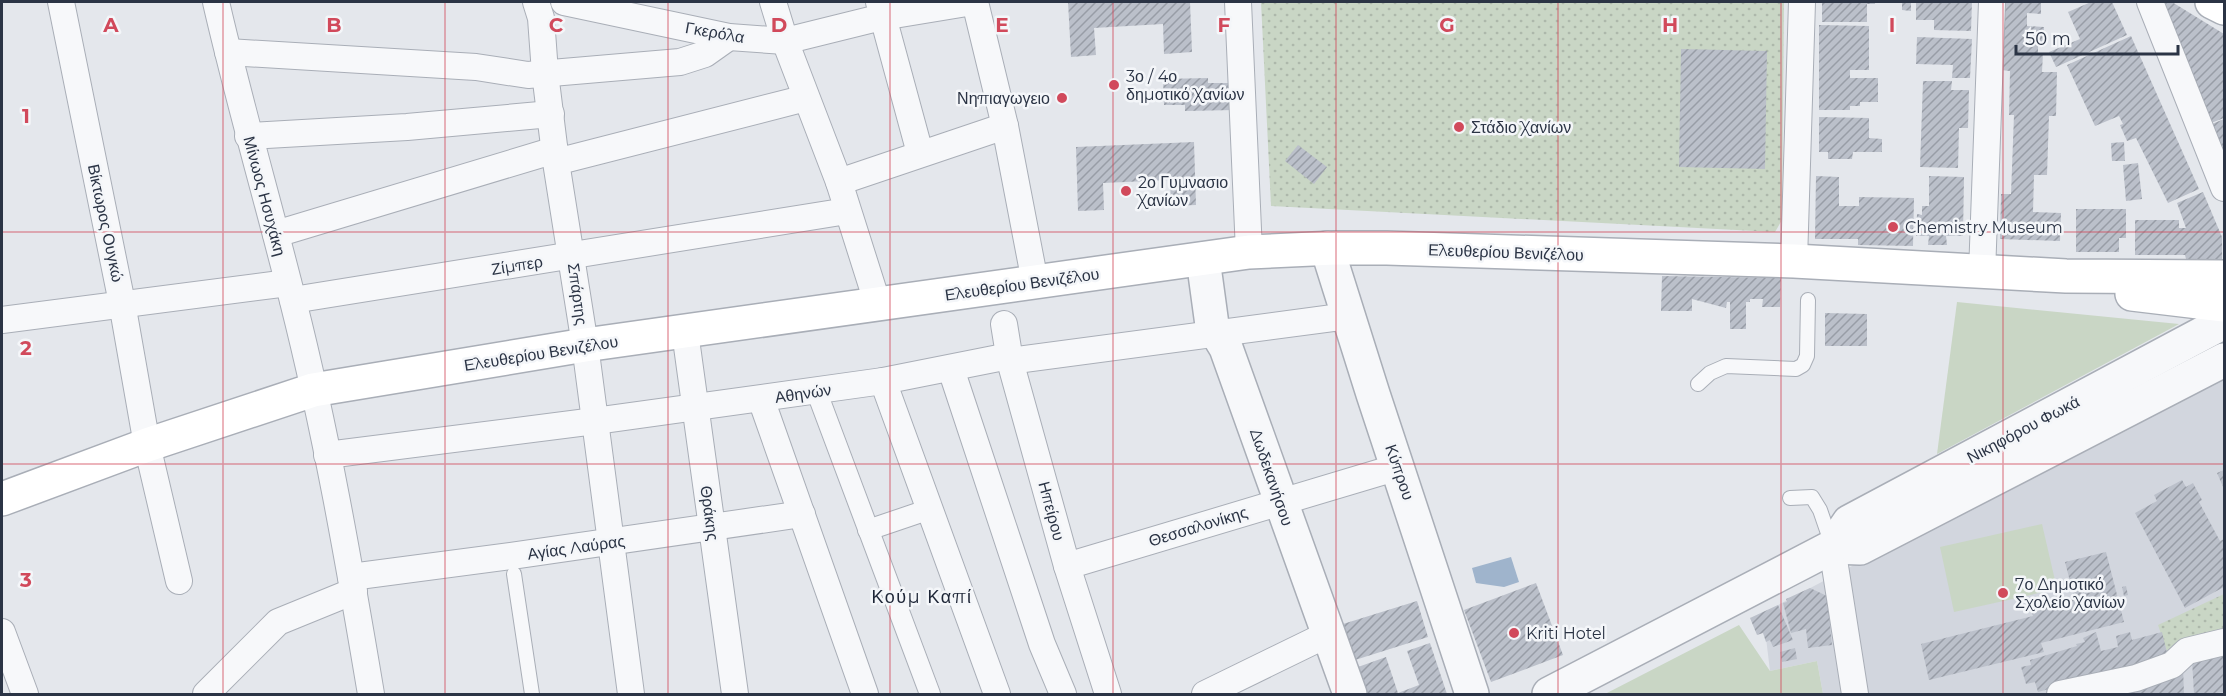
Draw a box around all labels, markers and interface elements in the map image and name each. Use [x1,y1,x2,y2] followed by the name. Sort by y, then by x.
[102,13,119,37] text: A
[326,13,342,37] text: B
[549,13,564,37] text: C
[771,13,787,37] text: D
[995,13,1009,37] text: E
[1218,13,1231,37] text: F
[1439,13,1455,37] text: G
[1662,13,1678,37] text: H
[1889,13,1895,37] text: I
[684,18,746,47] street label: Γκερόλα
[2016,18,2178,56] scale bar
[2025,28,2071,50] text: 50 m
[1126,67,1244,104] place label: 3ο / 4ο δημοτικό Χανίων
[1107,78,1121,92] marker: 3ο / 4ο δημοτικό Χανίων
[957,89,1050,108] place label: Νηπιαγωγειο
[1055,91,1069,105] marker: Νηπιαγωγειο
[22,104,30,128] text: 1
[1471,118,1571,137] place label: Στάδιο Χανίων
[1452,120,1466,134] marker: Στάδιο Χανίων
[239,134,290,258] street label: Μίνωος Ησυχάκη
[84,162,127,284] street label: Βίκτωρος Ουγκώ
[1136,173,1228,210] place label: 2ο Γυμνασιο Χανίων
[1119,184,1133,198] marker: 2ο Γυμνασιο Χανίων
[1905,218,2063,237] place label: Chemistry Museum
[1886,220,1900,234] marker: Chemistry Museum
[1428,240,1584,265] street label: Ελευθερίου Βενιζέλου
[490,252,544,279] street label: Ζίμπερ
[564,262,591,327] street label: Σπάρτης
[944,264,1100,305] street label: Ελευθερίου Βενιζέλου
[463,332,619,375] street label: Ελευθερίου Βενιζέλου
[20,336,32,360] text: 2
[774,380,833,407] street label: Αθηνών
[1964,392,2083,467] street label: Νικηφόρου Φωκά
[1246,426,1297,528] street label: Δωδεκανήσου
[1381,442,1418,503] street label: Κύπρου
[1035,479,1069,543] street label: Ηπείρου
[696,484,723,542] street label: Θράκης
[1146,502,1250,551] street label: Θεσσαλονίκης
[526,531,626,564] street label: Αγίας Λαύρας
[19,568,32,592] text: 3
[2015,575,2125,612] place label: 7ο Δημοτικό Σχολείο Χανίων
[871,586,973,608] district label: Κούμ Καπί
[1996,586,2010,600] marker: 7ο Δημοτικό Σχολείο Χανίων
[1526,624,1606,643] place label: Kriti Hotel
[1507,626,1521,640] marker: Kriti Hotel

